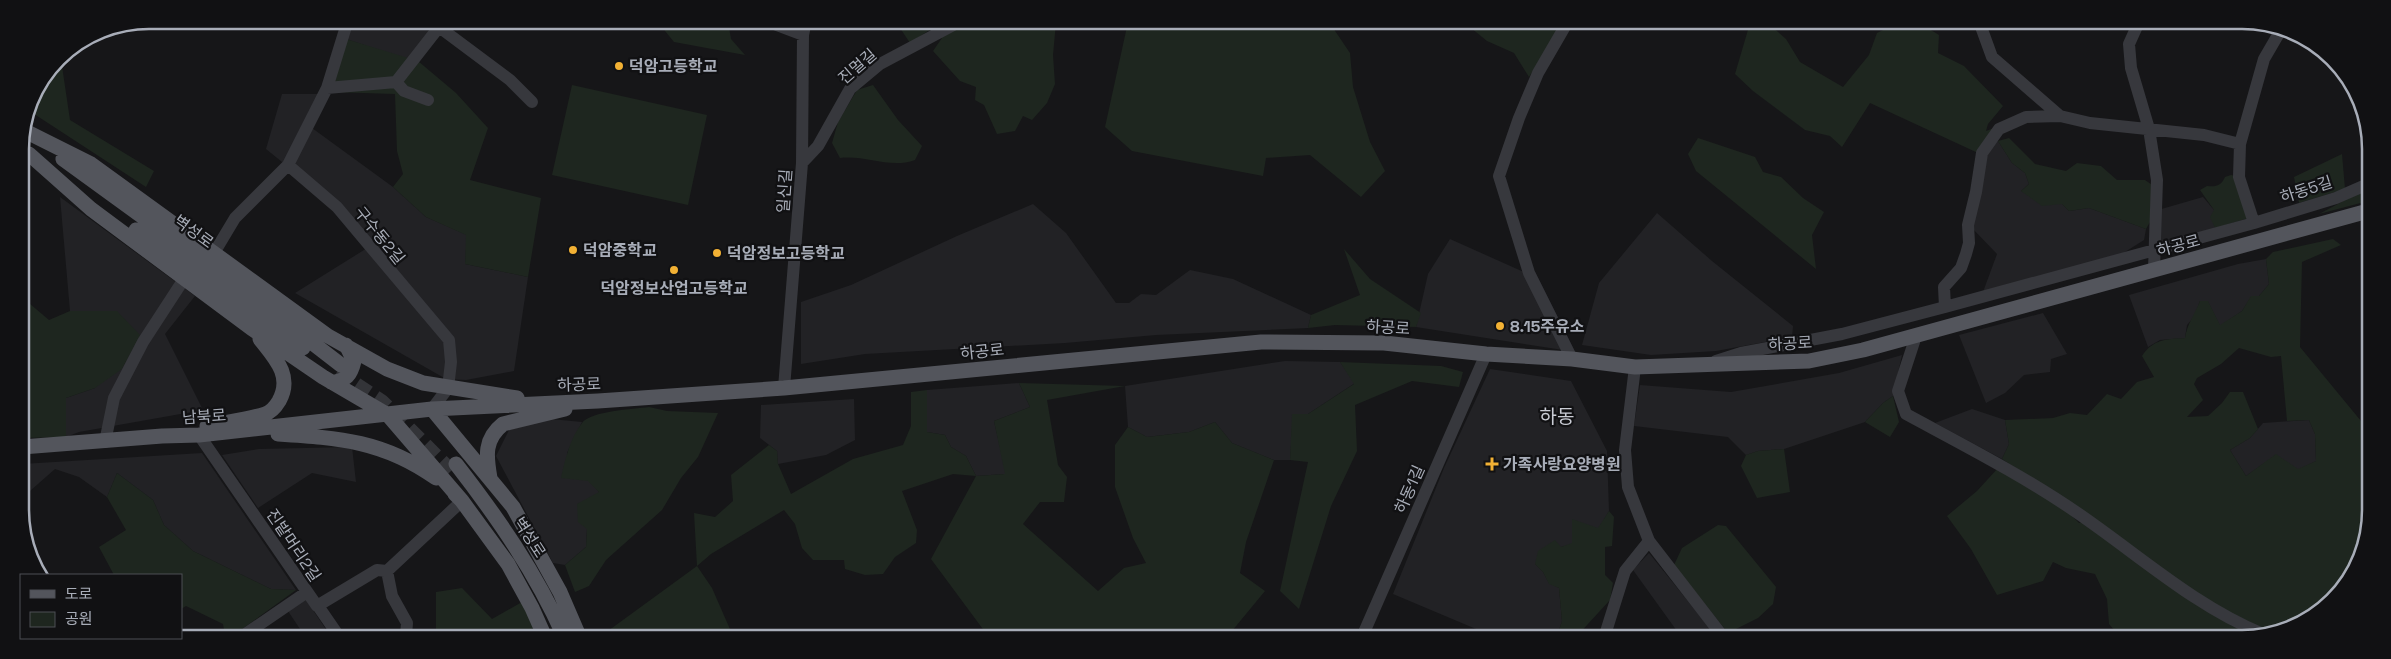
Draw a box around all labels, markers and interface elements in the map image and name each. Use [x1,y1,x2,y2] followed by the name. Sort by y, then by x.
[834,44,881,89] street label: 진멀길
[629,56,718,77] place label: 덕암고등학교
[613,60,625,72] marker: 덕암고등학교
[772,168,797,214] street label: 일신길
[2277,171,2335,208] street label: 하동5길
[350,202,409,269] street label: 구수동2길
[170,210,218,253] street label: 벽성로
[2154,230,2202,261] street label: 하공로
[583,240,657,261] place label: 덕암중학교
[727,243,845,264] place label: 덕암정보고등학교
[567,244,579,256] marker: 덕암중학교
[711,247,723,259] marker: 덕암정보고등학교
[668,264,680,276] marker: 덕암정보산업고등학교
[600,278,748,299] place label: 덕암정보산업고등학교
[1365,316,1411,339] street label: 하공로
[1510,316,1585,337] place label: 8.15주유소
[1494,320,1506,332] marker: 8.15주유소
[1767,332,1813,355] street label: 하공로
[959,339,1005,364] street label: 하공로
[557,373,602,396] street label: 하공로
[181,404,227,429] street label: 남북로
[1540,404,1574,429] district label: 하동
[1503,454,1621,475] place label: 가족사랑요양병원
[1485,457,1499,471] marker: 가족사랑요양병원
[1390,462,1429,517] street label: 하동1길
[262,505,326,586] street label: 진밭머리2길
[509,513,551,562] street label: 벽성로
[20,574,182,639] legend
[65,584,93,603] text: 도로
[65,609,93,628] text: 공원

